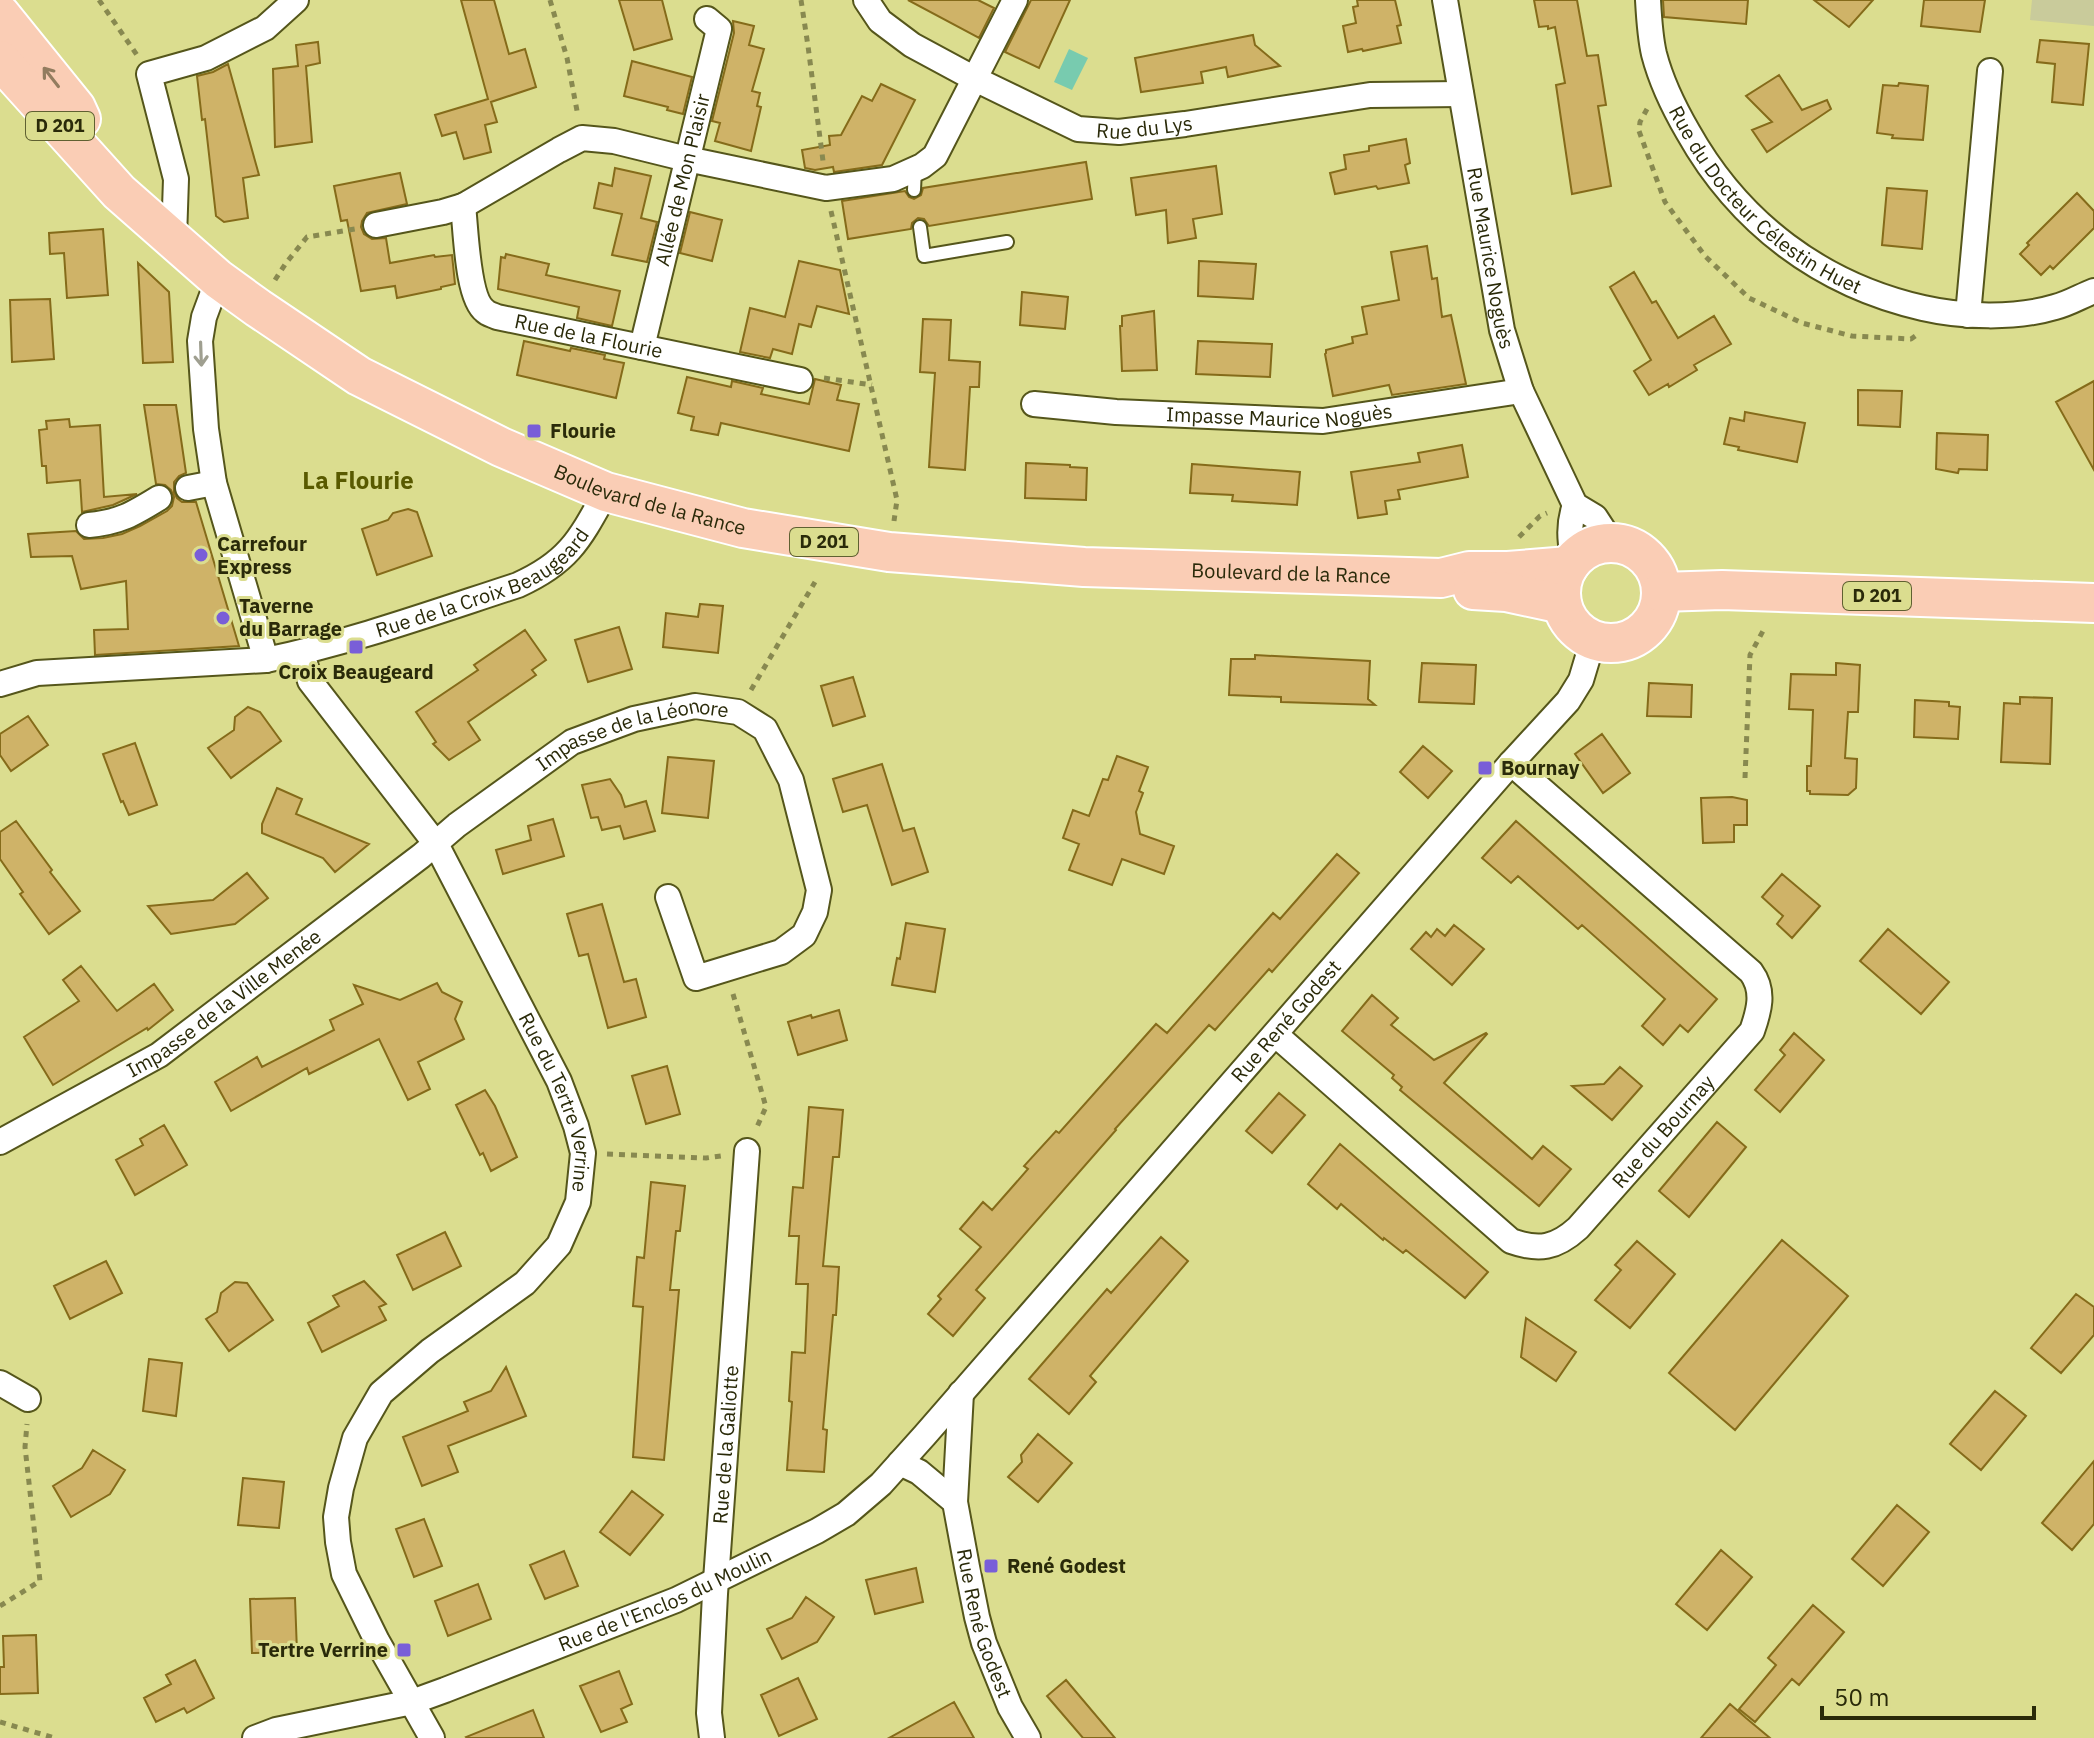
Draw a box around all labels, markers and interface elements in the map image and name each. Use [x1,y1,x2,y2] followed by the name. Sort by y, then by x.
[43,67,60,88] one-way arrow
[648,91,716,269] street label: Allée de Mon Plaisir
[1663,101,1866,300] street label: Rue du Docteur Célestin Huet
[1095,109,1194,145] street label: Rue du Lys
[26,112,94,140] road number: D 201
[1461,165,1521,352] street label: Rue Maurice Noguès
[512,307,665,364] street label: Rue de la Flourie
[193,340,209,367] one-way arrow
[1165,397,1394,434] street label: Impasse Maurice Noguès
[550,417,616,444] place label: Flourie
[525,422,543,440] marker: Flourie
[550,457,749,541] street label: Boulevard de la Rance
[302,464,414,496] district label: La Flourie
[372,523,595,644] street label: Rue de la Croix Beaugeard
[790,528,858,556] road number: D 201
[217,530,307,580] place label: Carrefour Express
[192,546,210,564] marker: Carrefour Express
[1191,556,1391,589] street label: Boulevard de la Rance
[1843,582,1911,610] road number: D 201
[239,592,342,642] place label: Taverne du Barrage
[214,609,232,627] marker: Taverne du Barrage
[347,638,365,656] marker: Croix Beaugeard
[278,658,434,685] place label: Croix Beaugeard
[530,691,730,777] street label: Impasse de la Léonore
[1501,754,1580,781] place label: Bournay
[1476,759,1494,777] marker: Bournay
[122,923,326,1083] street label: Impasse de la Ville Menée
[1224,954,1347,1088] street label: Rue René Godest
[513,1007,597,1193] street label: Rue du Tertre Verrine
[1605,1069,1720,1194] street label: Rue du Bournay
[706,1364,744,1525] street label: Rue de la Galiotte
[554,1541,776,1658] street label: Rue de l'Enclos du Moulin
[951,1546,1019,1702] street label: Rue René Godest
[1007,1552,1126,1579] place label: René Godest
[982,1557,1000,1575] marker: René Godest
[258,1636,388,1663] place label: Tertre Verrine
[395,1641,413,1659] marker: Tertre Verrine
[1822,1670,2034,1720] scale bar
[1834,1681,1889,1713] text: 50 m

